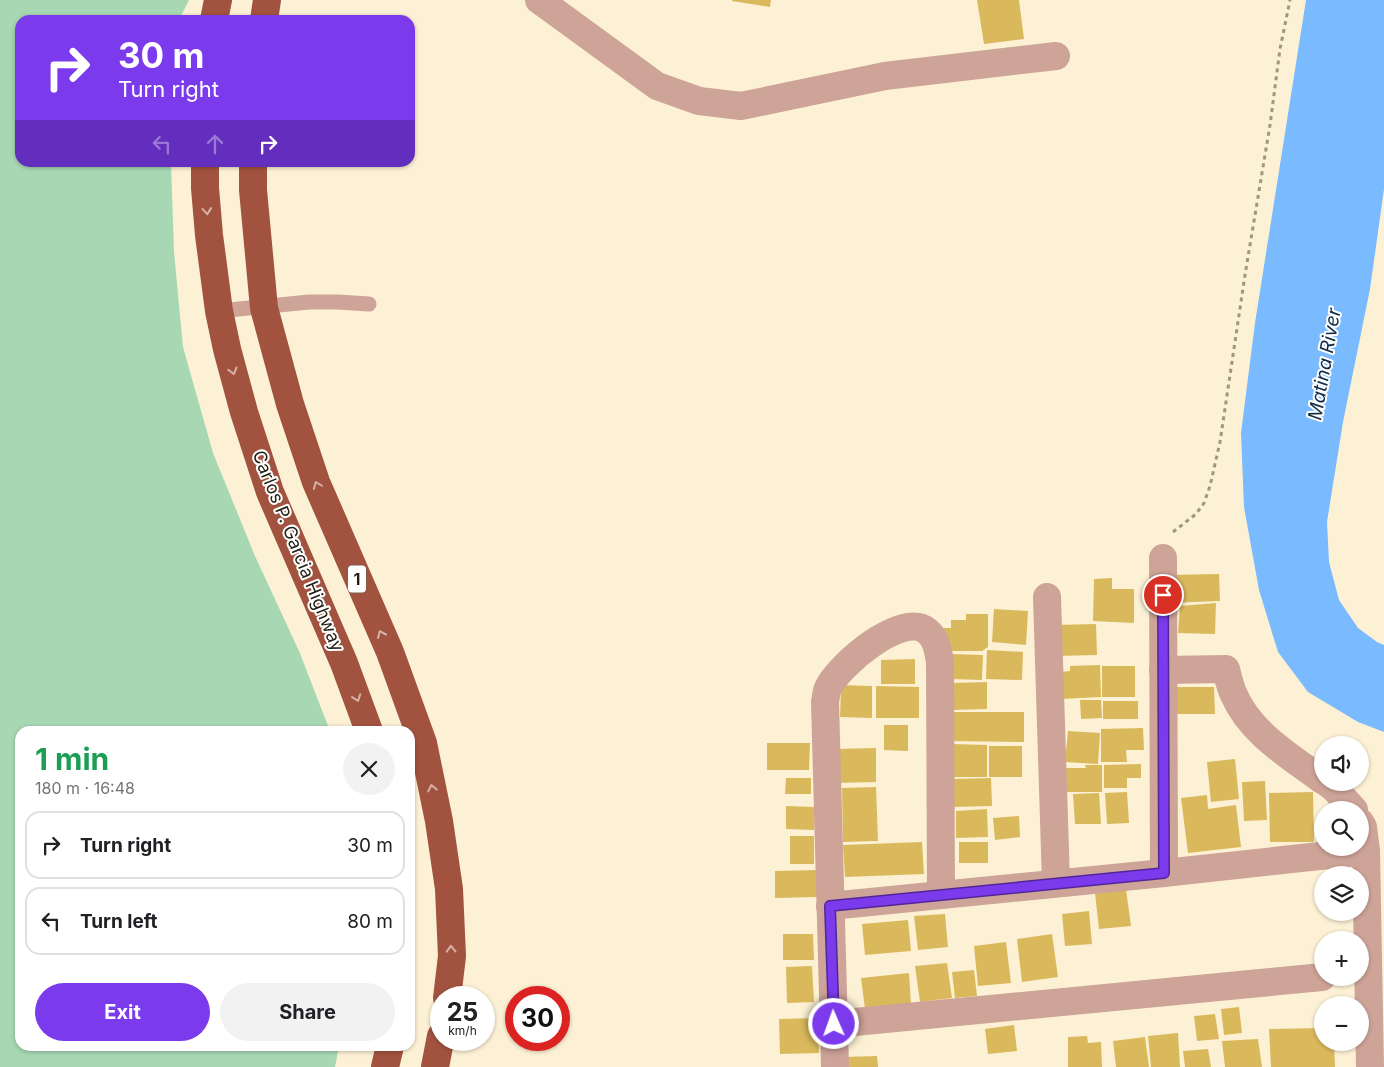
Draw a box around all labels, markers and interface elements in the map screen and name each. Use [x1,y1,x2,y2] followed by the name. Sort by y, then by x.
[118,34,204,76] text: 30 m
[35,35,100,100] icon: right
[118,76,219,102] text: Turn right
[148,130,176,158] icon: left
[201,130,229,158] icon: ahead
[254,130,282,158] icon: right
[202,207,213,215] one-way arrow
[1303,306,1346,422] water label: Matina River
[227,367,237,375] one-way arrow
[248,447,348,654] street label: Carlos P. Garcia Highway
[313,481,324,490] one-way arrow
[348,566,366,592] road number: 1
[1142,574,1184,616] pin
[1149,581,1177,609] icon: arrive
[377,630,388,639] one-way arrow
[351,693,361,702] one-way arrow
[1314,736,1369,1051] map controls
[1314,736,1369,791] button: sound
[35,741,109,777] text: 1 min
[343,743,395,795] button: close
[35,778,135,798] text: 180 m · 16:48
[428,784,438,792] one-way arrow
[1314,801,1369,856] button: search
[37,831,65,859] icon: right
[80,834,171,857] text: Turn right
[347,834,393,857] text: 30 m
[1314,866,1369,921] button: layers
[37,907,65,935] icon: left
[80,910,158,933] text: Turn left
[347,910,393,933] text: 80 m
[1314,931,1369,986] button: +
[446,945,456,952] one-way arrow
[35,983,210,1041] button: Exit
[220,983,395,1041] button: Share
[505,986,570,1051] speed limit sign: 30
[1314,996,1369,1051] button: −
[447,997,478,1027] text: 25
[807,997,859,1049] position arrow
[448,1023,477,1038] text: km/h

